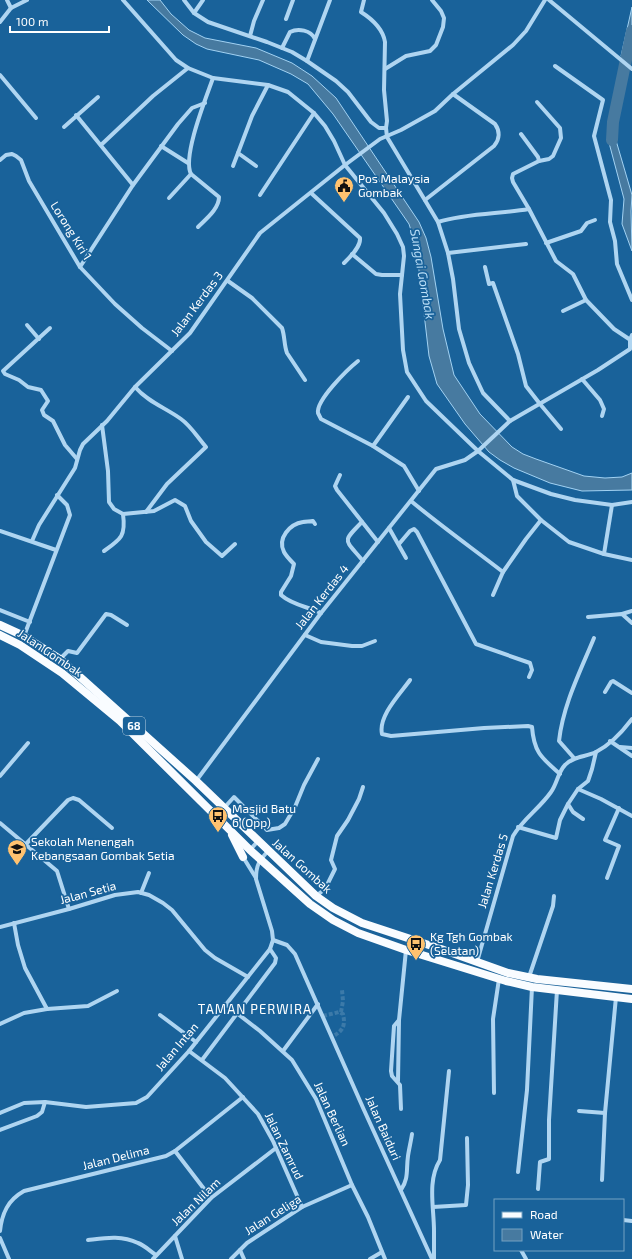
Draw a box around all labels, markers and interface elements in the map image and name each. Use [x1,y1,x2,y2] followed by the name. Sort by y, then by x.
[10,8,109,34] scale bar
[16,14,48,28] text: 100 m
[358,171,430,199] place label: Pos Malaysia Gombak
[333,175,355,203] public building icon: Pos Malaysia Gombak
[48,199,95,262] street label: Lorong Kiri 1
[407,227,439,321] water label: Sungai Gombak
[167,268,225,339] street label: Jalan Kerdas 3
[292,561,351,631] street label: Jalan Kerdas 4
[16,625,86,679] street label: Jalan Gombak
[123,717,145,735] road number: 68
[232,801,296,829] place label: Masjid Batu 6 (Opp)
[207,805,229,833] bus stop icon: Masjid Batu 6 (Opp)
[474,832,510,910] street label: Jalan Kerdas 5
[31,834,175,862] place label: Sekolah Menengah Kebangsaan Gombak Setia
[270,835,335,896] street label: Jalan Gombak
[6,838,28,866] school or university icon: Sekolah Menengah Kebangsaan Gombak Setia
[58,878,117,906] street label: Jalan Setia
[430,929,513,957] place label: Kg Tgh Gombak (Selatan)
[405,933,427,961] bus stop icon: Kg Tgh Gombak (Selatan)
[198,1001,312,1017] district label: TAMAN PERWIRA
[152,1019,200,1073] street label: Jalan Intan
[312,1079,354,1148] street label: Jalan Berlian
[363,1093,404,1162] street label: Jalan Baiduri
[263,1110,307,1181] street label: Jalan Zamrud
[81,1142,151,1172] street label: Jalan Delima
[168,1175,223,1228] street label: Jalan Nilam
[242,1191,303,1237] street label: Jalan Geliga
[494,1199,624,1251] legend
[530,1207,558,1221] text: Road
[530,1227,564,1241] text: Water

